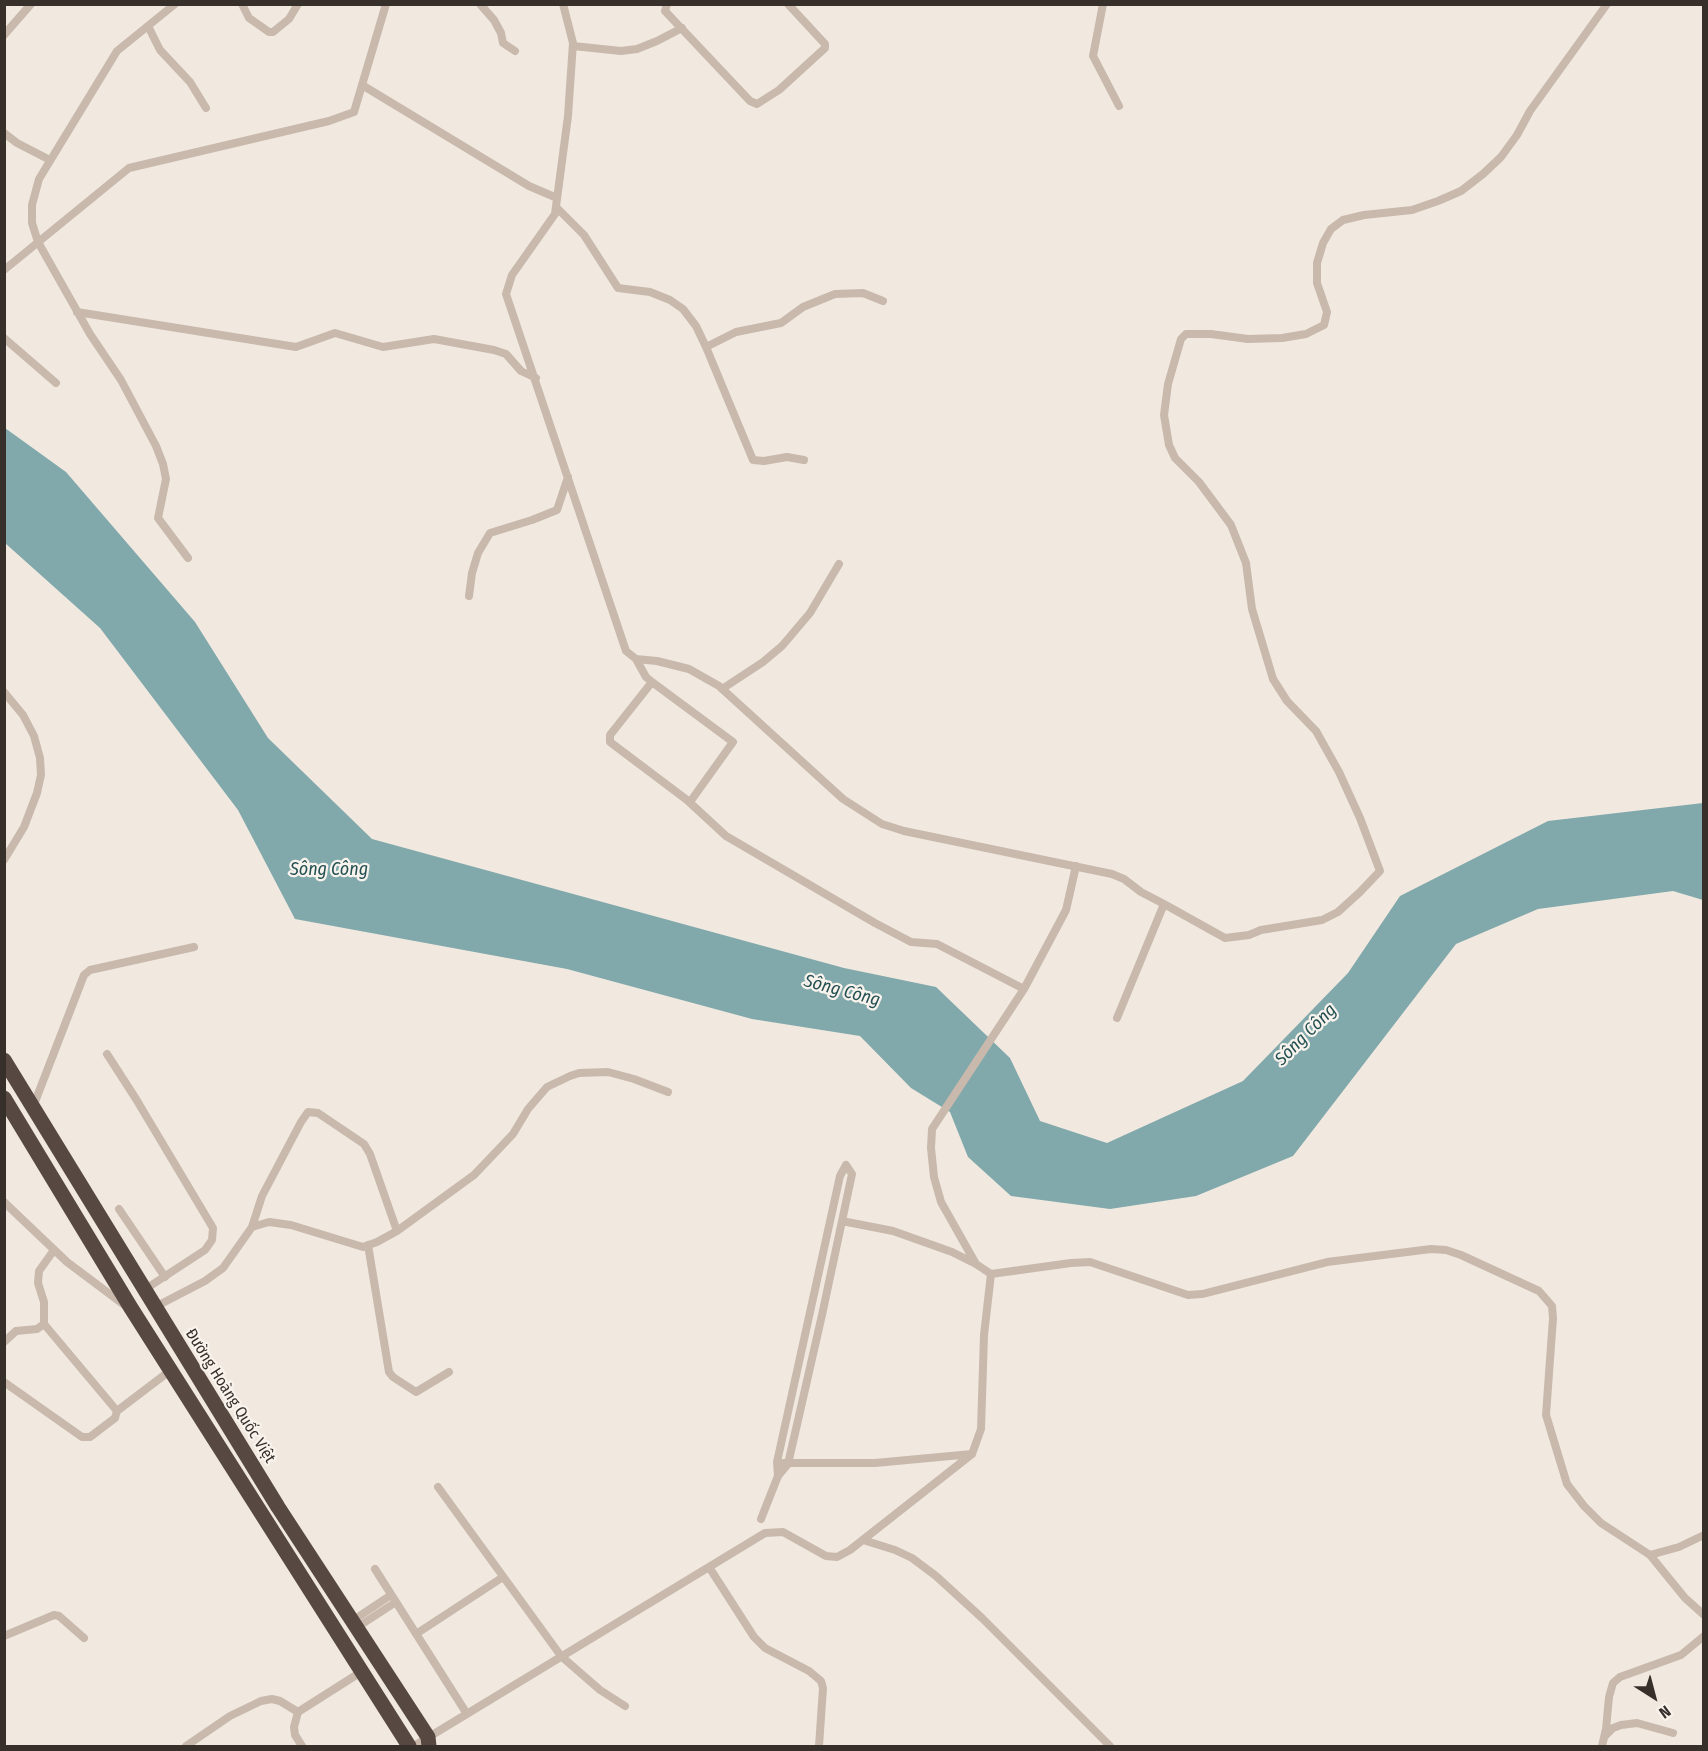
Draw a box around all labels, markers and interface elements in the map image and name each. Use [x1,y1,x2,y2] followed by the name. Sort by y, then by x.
[290,859,368,881] water label: Sông Công
[801,970,883,1012] water label: Sông Công
[1271,1000,1341,1070] water label: Sông Công
[181,1325,279,1467] street label: Đường Hoàng Quốc Việt
[1624,1667,1684,1727] north arrow
[1655,1701,1674,1722] text: N

